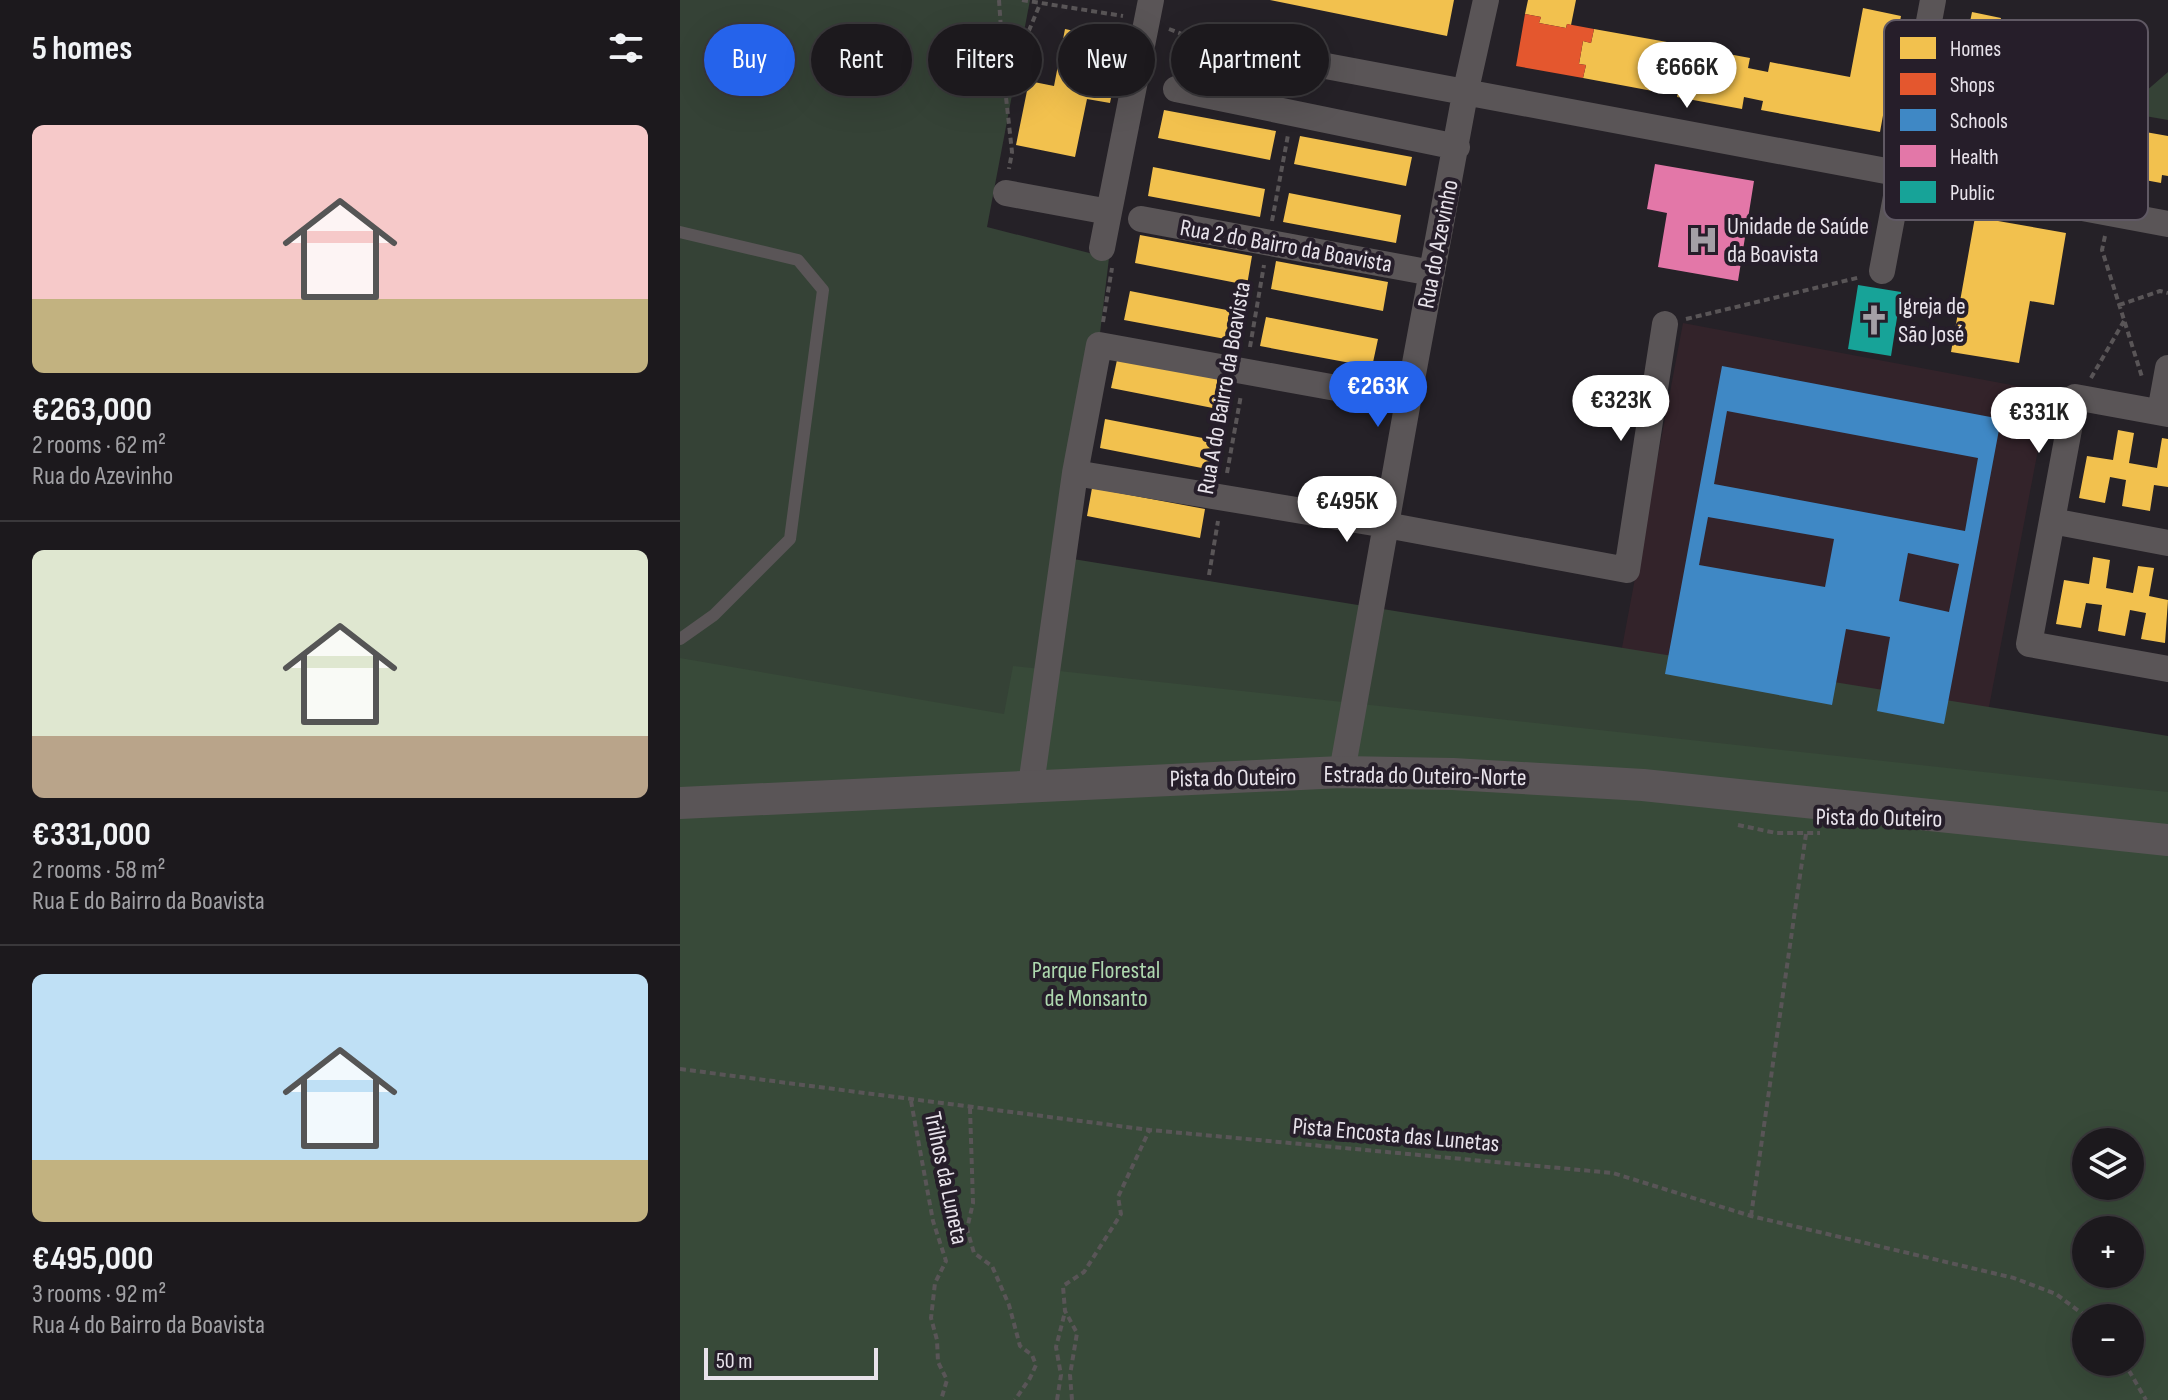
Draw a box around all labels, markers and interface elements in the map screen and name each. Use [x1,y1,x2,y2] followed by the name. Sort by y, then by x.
[1884,20,2148,220] legend
[704,24,795,96] chip: Buy
[811,24,912,96] chip: Rent
[928,24,1042,96] chip: Filters
[1058,24,1155,96] chip: New
[1171,24,1329,96] chip: Apartment
[604,26,648,70] icon: filters
[32,28,132,69] text: 5 homes
[1950,36,2001,63] text: Homes
[1631,42,1743,110] pin: €666K
[1656,52,1718,83] text: €666K
[1950,72,1995,99] text: Shops
[1950,108,2008,135] text: Schools
[1950,144,1999,171] text: Health
[268,177,412,321] icon: home
[1411,177,1465,311] street label: Rua do Azevinho
[1950,180,1995,207] text: Public
[1727,212,1869,269] place label: Unidade de Saúde da Boavista
[1178,213,1394,279] street label: Rua 2 do Bairro da Boavista
[1686,223,1720,257] hospital icon: Unidade de Saúde da Boavista
[1191,279,1257,497] street label: Rua A do Bairro da Boavista
[1898,292,1966,349] place label: Igreja de São José
[1857,303,1891,337] church icon: Igreja de São José
[1322,361,1434,429] pin: €263K
[1347,371,1409,402] text: €263K
[1565,375,1677,443] pin: €323K
[1590,385,1652,416] text: €323K
[1983,387,2095,455] pin: €331K
[32,389,152,430] text: €263,000
[2009,397,2069,428] text: €331K
[32,430,166,461] text: 2 rooms · 62 m²
[32,461,173,492] text: Rua do Azevinho
[1291,476,1403,544] pin: €495K
[1316,486,1378,517] text: €495K
[268,602,412,746] icon: home
[1323,760,1527,792] street label: Estrada do Outeiro-Norte
[1169,762,1297,794] street label: Pista do Outeiro
[1815,802,1943,834] street label: Pista do Outeiro
[32,814,151,855] text: €331,000
[32,855,166,886] text: 2 rooms · 58 m²
[32,886,265,917] text: Rua E do Bairro da Boavista
[1032,956,1160,1013] park label: Parque Florestal de Monsanto
[268,1026,412,1170] icon: home
[918,1109,974,1247] street label: Trilhos da Luneta
[1291,1112,1501,1158] street label: Pista Encosta das Lunetas
[2072,1128,2144,1376] map controls
[2072,1128,2144,1200] button: layers
[2072,1216,2144,1288] button: +
[32,1238,153,1279] text: €495,000
[32,1279,166,1310] text: 3 rooms · 92 m²
[2072,1304,2144,1376] button: −
[32,1310,265,1341] text: Rua 4 do Bairro da Boavista
[704,1344,878,1380] scale bar
[716,1348,752,1375] text: 50 m

